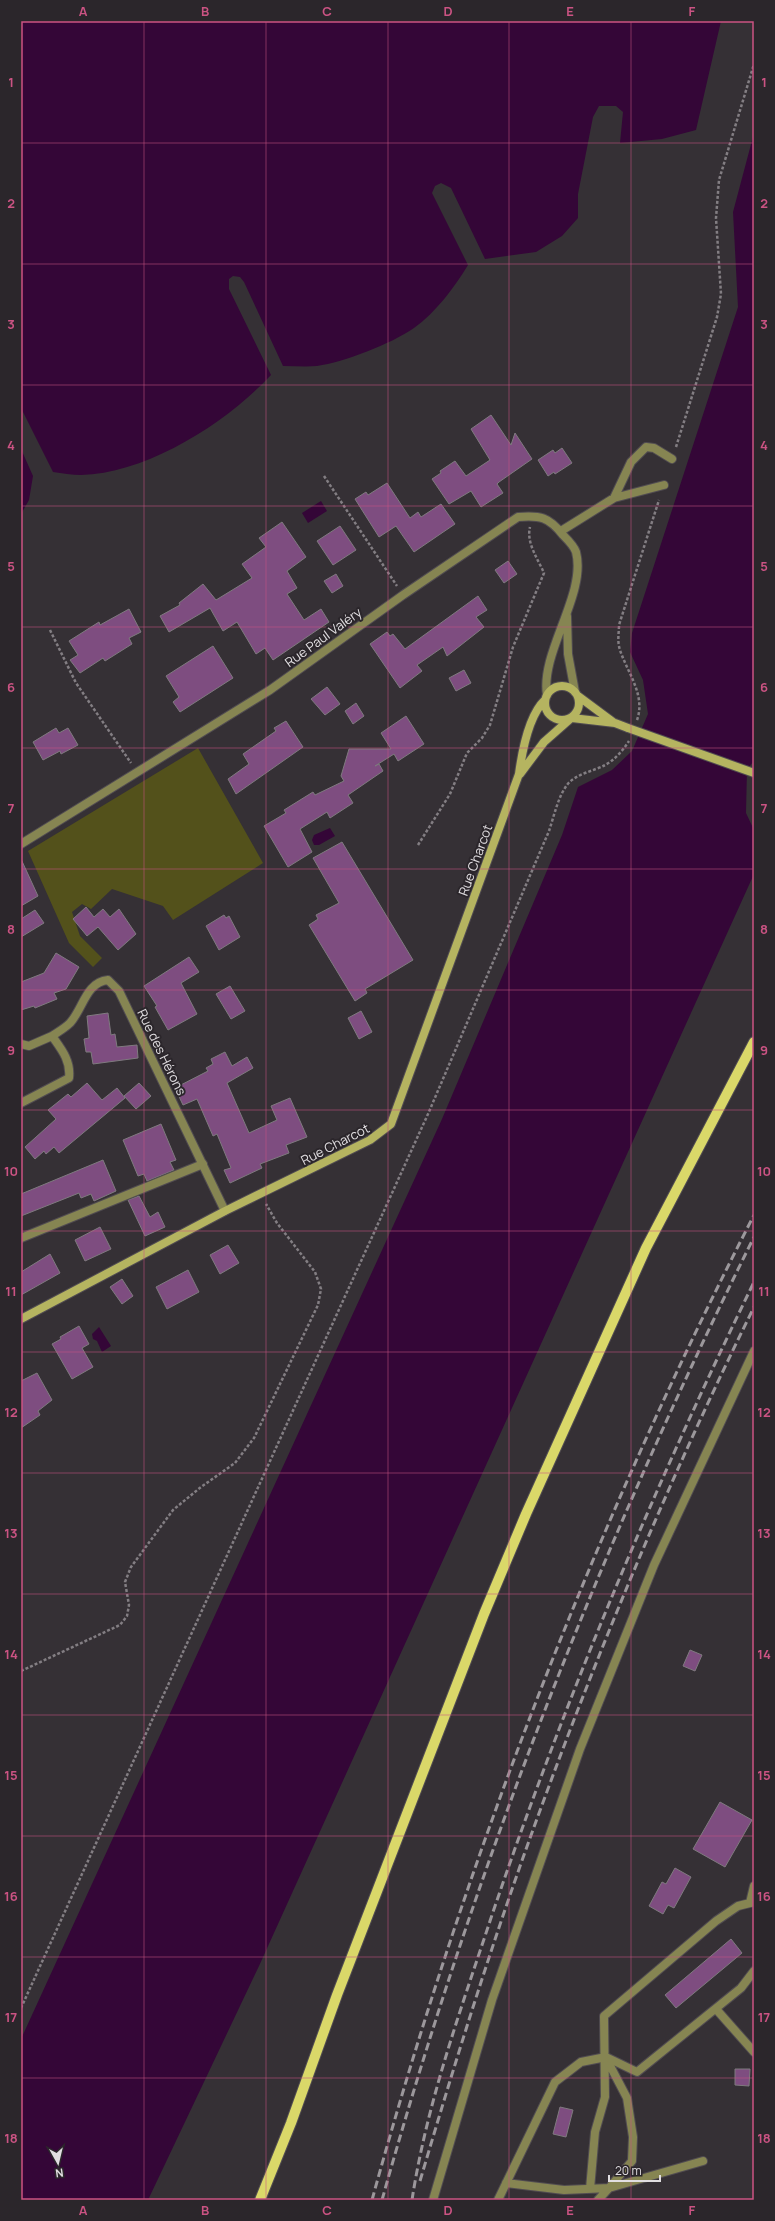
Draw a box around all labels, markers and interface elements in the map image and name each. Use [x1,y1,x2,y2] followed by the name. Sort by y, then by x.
[79,2,88,20] text: A
[201,2,209,20] text: B
[322,2,332,20] text: C
[443,2,453,20] text: D
[566,2,574,20] text: E
[689,2,696,20] text: F
[8,73,14,91] text: 1
[761,73,767,91] text: 1
[7,194,15,212] text: 2
[760,194,768,212] text: 2
[7,315,15,333] text: 3
[760,315,768,333] text: 3
[7,436,15,454] text: 4
[760,436,768,454] text: 4
[7,557,15,575] text: 5
[760,557,768,575] text: 5
[281,603,365,671] street label: Rue Paul Valéry
[7,678,15,696] text: 6
[760,678,768,696] text: 6
[8,799,15,817] text: 7
[761,799,768,817] text: 7
[454,822,496,898] street label: Rue Charcot
[7,920,15,938] text: 8
[760,920,768,938] text: 8
[133,1006,191,1098] street label: Rue des Hérons
[7,1041,15,1059] text: 9
[760,1041,768,1059] text: 9
[298,1119,372,1169] street label: Rue Charcot
[4,1162,18,1180] text: 10
[757,1162,771,1180] text: 10
[5,1282,17,1300] text: 11
[758,1282,770,1300] text: 11
[4,1403,18,1421] text: 12
[757,1403,771,1421] text: 12
[4,1524,18,1542] text: 13
[757,1524,771,1542] text: 13
[4,1645,18,1663] text: 14
[757,1645,771,1663] text: 14
[4,1766,18,1784] text: 15
[757,1766,771,1784] text: 15
[4,1887,18,1905] text: 16
[757,1887,771,1905] text: 16
[5,2008,17,2026] text: 17
[758,2008,770,2026] text: 17
[4,2129,18,2147] text: 18
[757,2129,771,2147] text: 18
[38,2143,78,2183] north arrow
[609,2157,660,2183] scale bar
[615,2162,642,2179] text: 20 m
[54,2165,64,2181] text: N
[79,2201,88,2219] text: A
[201,2201,209,2219] text: B
[322,2201,332,2219] text: C
[443,2201,453,2219] text: D
[566,2201,574,2219] text: E
[689,2201,696,2219] text: F

